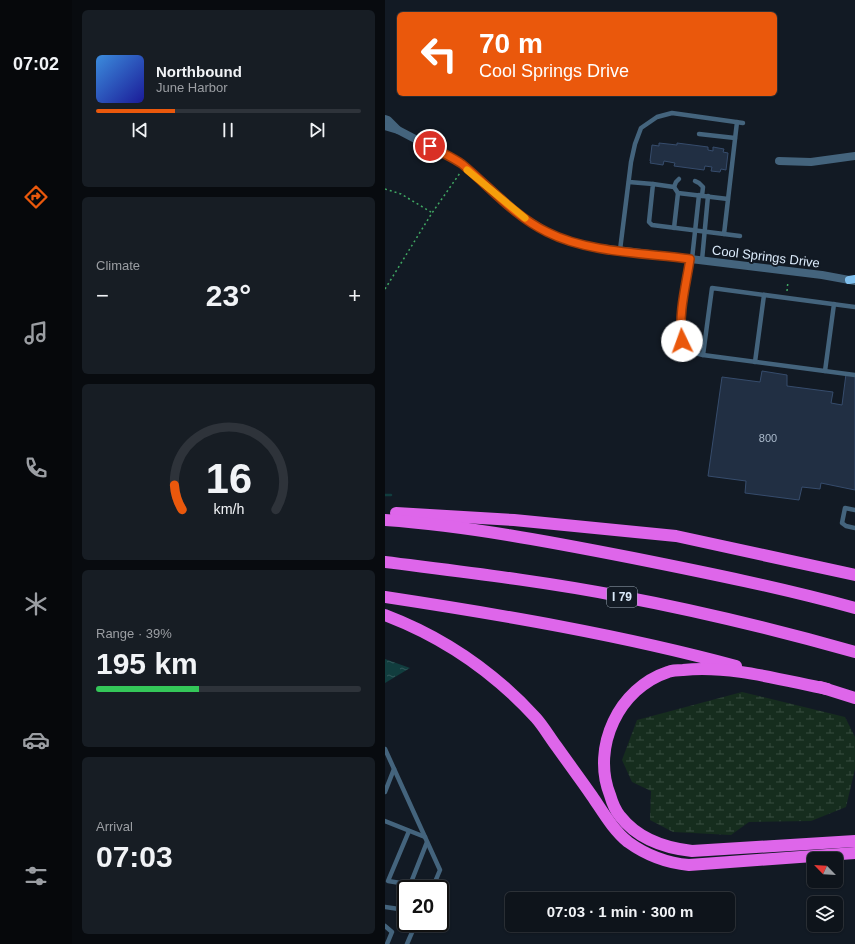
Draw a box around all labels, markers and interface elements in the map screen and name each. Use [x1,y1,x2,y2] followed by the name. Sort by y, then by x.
[413,28,465,80] icon: left
[479,28,543,59] text: 70 m
[13,54,59,74] text: 07:02
[479,61,629,81] text: Cool Springs Drive
[156,63,242,80] text: Northbound
[156,80,228,95] text: June Harbor
[129,119,151,141] icon: previous
[217,119,239,141] icon: pause
[306,119,328,141] icon: next
[413,129,447,163] pin
[419,135,441,157] icon: arrive
[22,183,50,211] icon: directions
[711,242,821,271] street label: Cool Springs Drive
[96,258,140,273] text: Climate
[206,279,251,312] text: 23°
[96,283,109,308] text: −
[348,283,361,308] text: +
[22,319,50,347] icon: music
[661,320,703,362] position arrow
[759,432,777,444] house number: 800
[22,454,50,482] icon: phone
[205,455,252,502] text: 16
[213,501,244,517] text: km/h
[607,587,637,607] road number: I 79
[22,590,50,618] icon: climate
[96,626,172,641] text: Range · 39%
[96,647,198,680] text: 195 km
[22,726,50,754] icon: car
[96,819,133,834] text: Arrival
[96,840,173,873] text: 07:03
[807,852,843,888] north arrow
[807,852,843,932] map controls
[22,862,50,890] icon: filters
[397,880,449,932] speed limit sign: 20
[807,896,843,932] button: layers
[547,903,693,920] text: 07:03 · 1 min · 300 m

